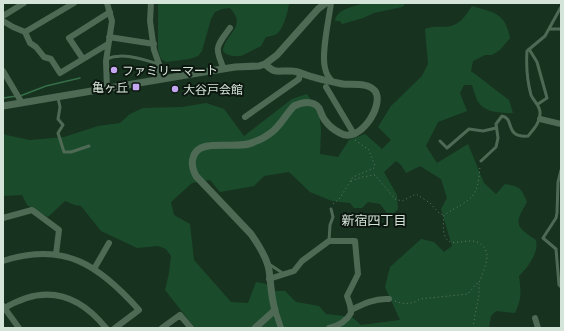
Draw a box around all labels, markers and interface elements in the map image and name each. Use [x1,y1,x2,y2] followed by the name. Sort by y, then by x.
[122,62,218,79] place label: ファミリーマート
[109,65,119,75] marker: ファミリーマート
[92,79,128,96] place label: 亀ヶ丘
[183,81,243,98] place label: 大谷戸会館
[131,82,141,92] marker: 亀ヶ丘
[170,84,180,94] marker: 大谷戸会館
[341,211,407,229] district label: 新宿四丁目

